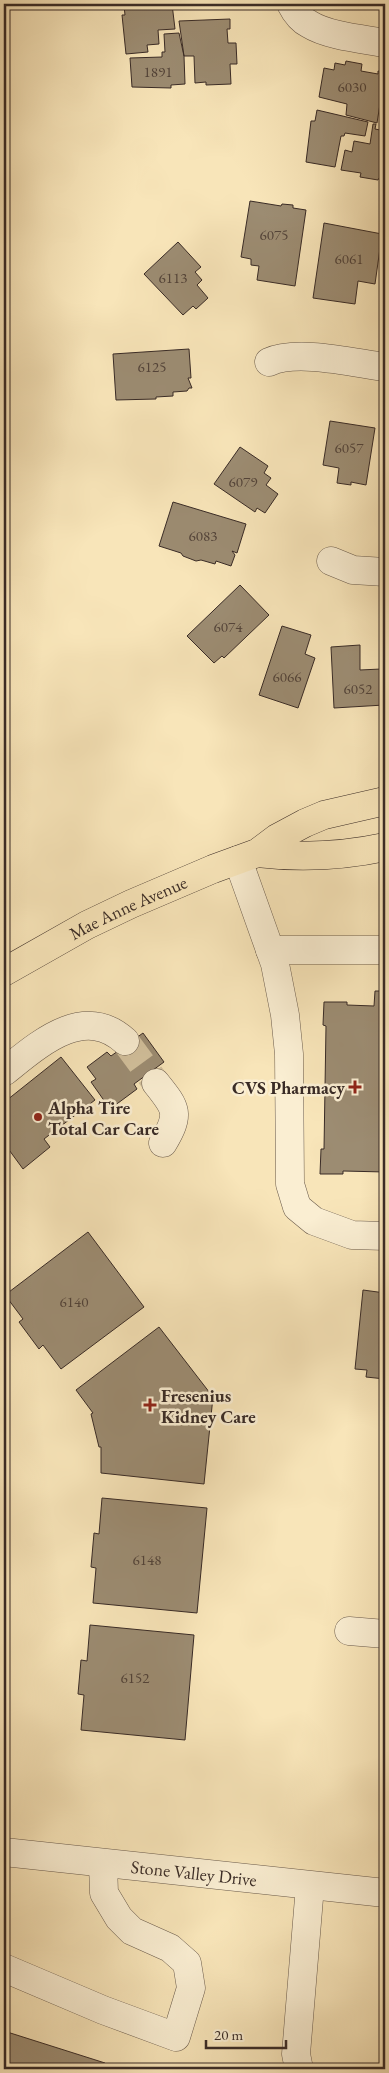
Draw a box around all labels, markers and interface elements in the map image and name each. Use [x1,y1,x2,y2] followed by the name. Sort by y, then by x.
[144,62,172,81] house number: 1891
[338,77,366,96] house number: 6030
[260,225,288,244] house number: 6075
[335,249,363,268] house number: 6061
[159,268,187,287] house number: 6113
[138,357,166,376] house number: 6125
[335,438,364,457] house number: 6057
[229,472,257,491] house number: 6079
[189,526,217,545] house number: 6083
[214,617,243,636] house number: 6074
[273,667,301,686] house number: 6066
[344,679,373,698] house number: 6052
[65,870,190,944] street label: Mae Anne Avenue
[232,1076,345,1099] place label: CVS Pharmacy
[349,1081,361,1093] marker: CVS Pharmacy
[47,1096,160,1140] place label: Alpha Tire Total Car Care
[32,1111,44,1123] marker: Alpha Tire Total Car Care
[60,1292,88,1311] house number: 6140
[161,1384,256,1428] place label: Fresenius Kidney Care
[143,1398,157,1412] marker: Fresenius Kidney Care
[133,1550,161,1569] house number: 6148
[121,1668,150,1687] house number: 6152
[130,1854,258,1891] street label: Stone Valley Drive
[206,2018,286,2050] scale bar
[214,2025,243,2044] text: 20 m

